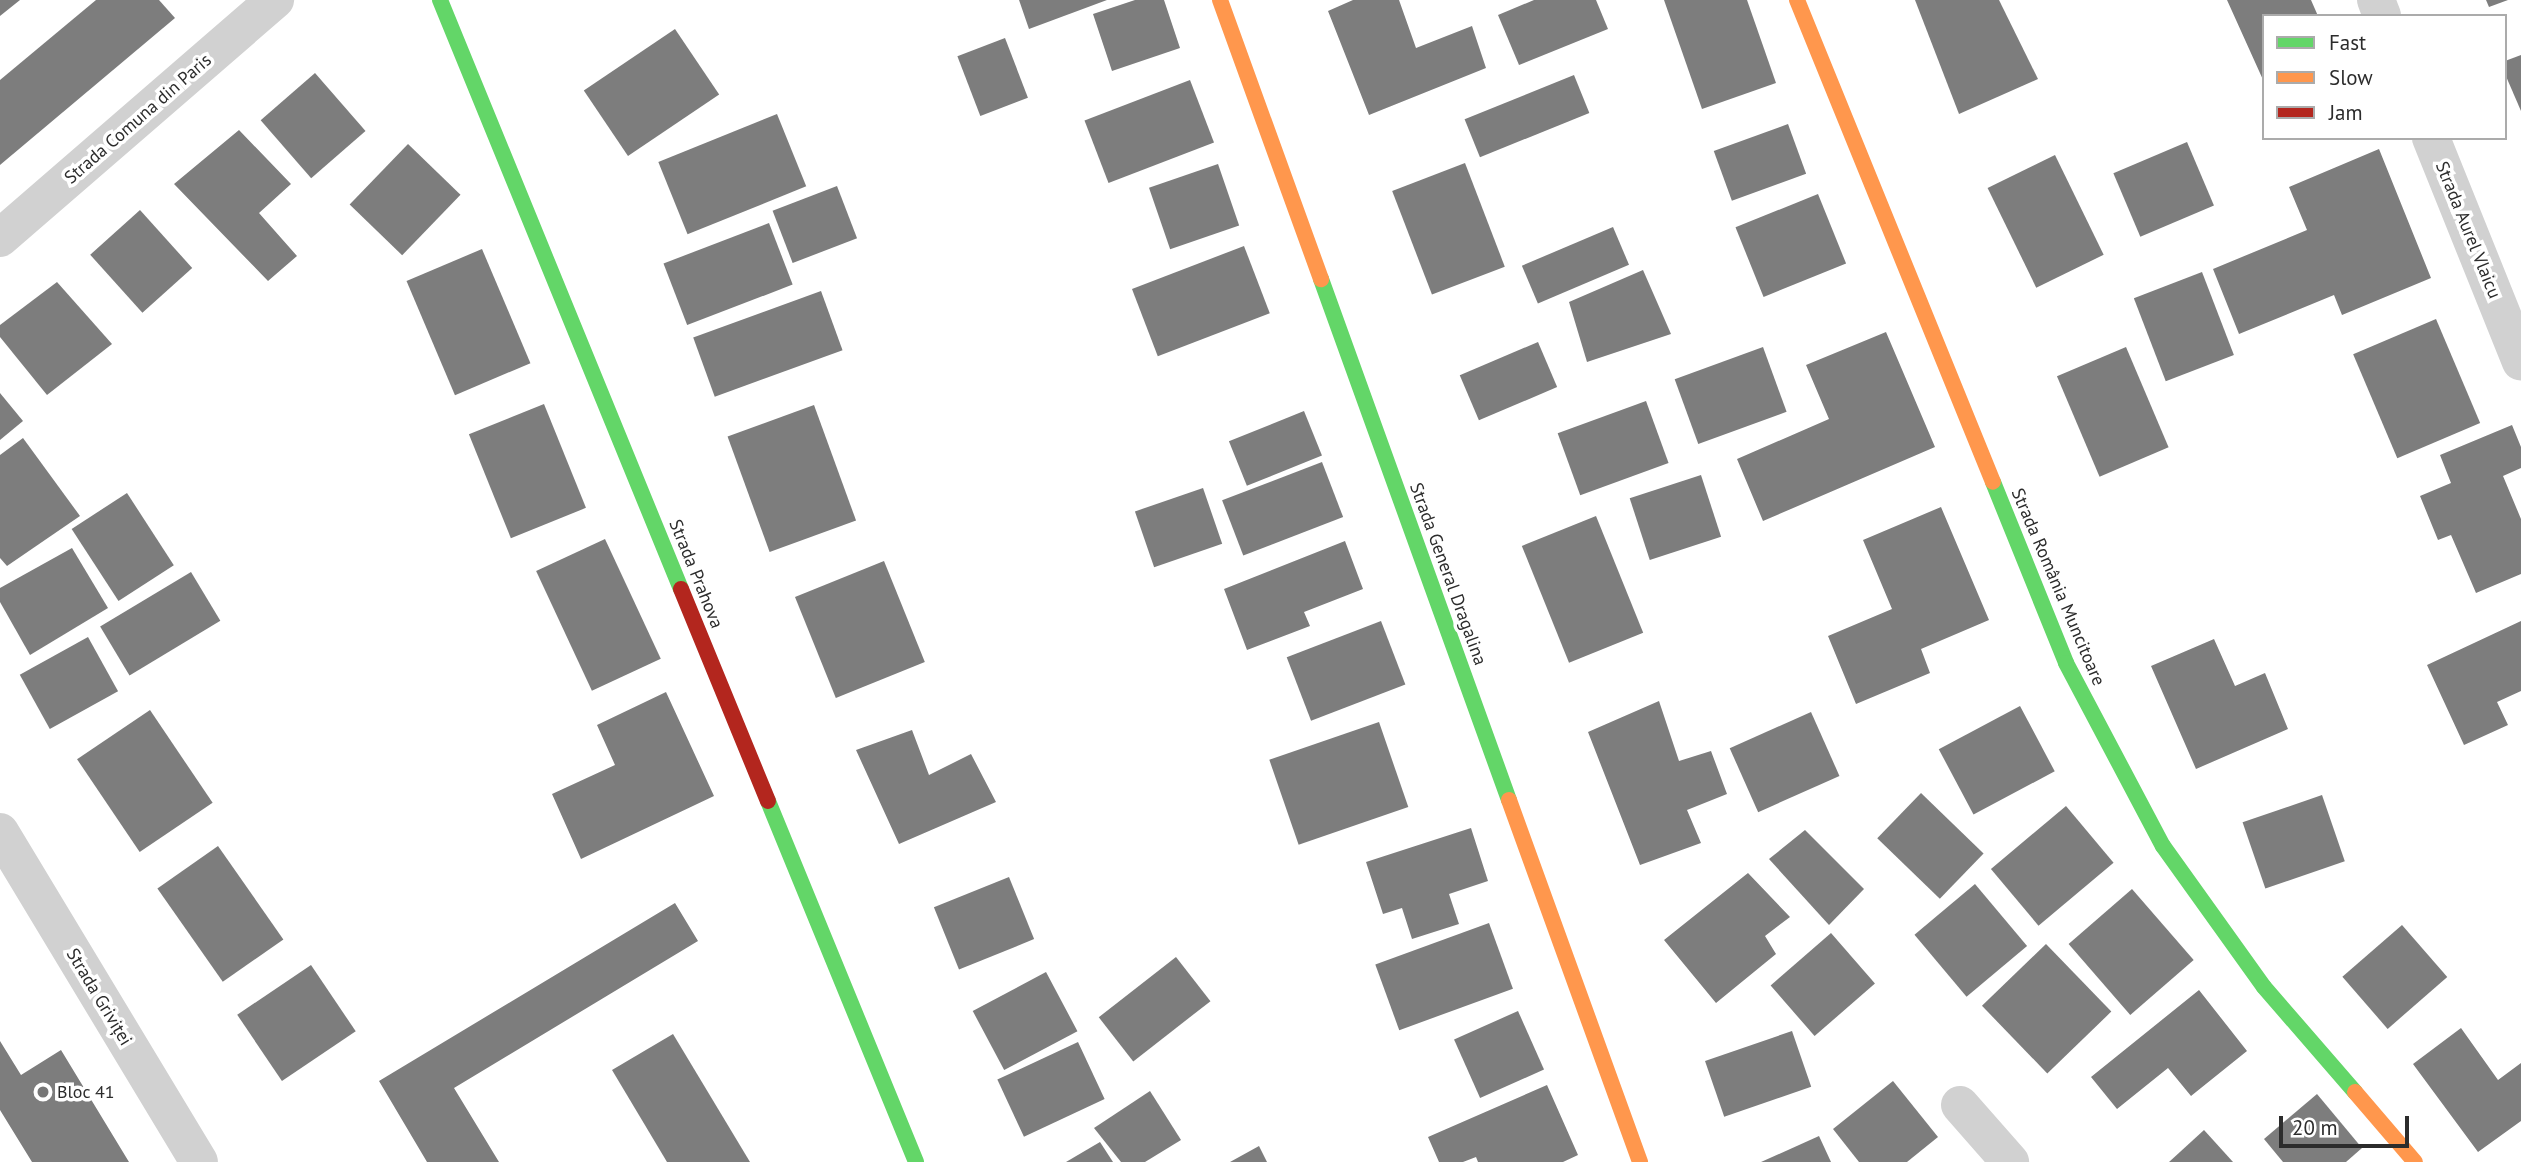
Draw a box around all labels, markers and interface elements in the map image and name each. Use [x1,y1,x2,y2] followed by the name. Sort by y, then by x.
[2262,14,2507,140] legend
[2329,29,2366,56] text: Fast
[60,49,216,189] street label: Strada Comuna din Paris
[2329,64,2373,91] text: Slow
[2329,99,2363,126] text: Jam
[2431,158,2505,302] street label: Strada Aurel Vlaicu
[1405,480,1491,668] street label: Strada General Dragalina
[2007,485,2109,689] street label: Strada România Muncitoare
[664,516,728,632] street label: Strada Prahova
[62,945,136,1049] street label: Strada Griviței
[57,1081,115,1103] place label: Bloc 41
[35,1084,51,1100] marker: Bloc 41
[2283,1102,2412,1146] scale bar
[2292,1114,2338,1141] text: 20 m

